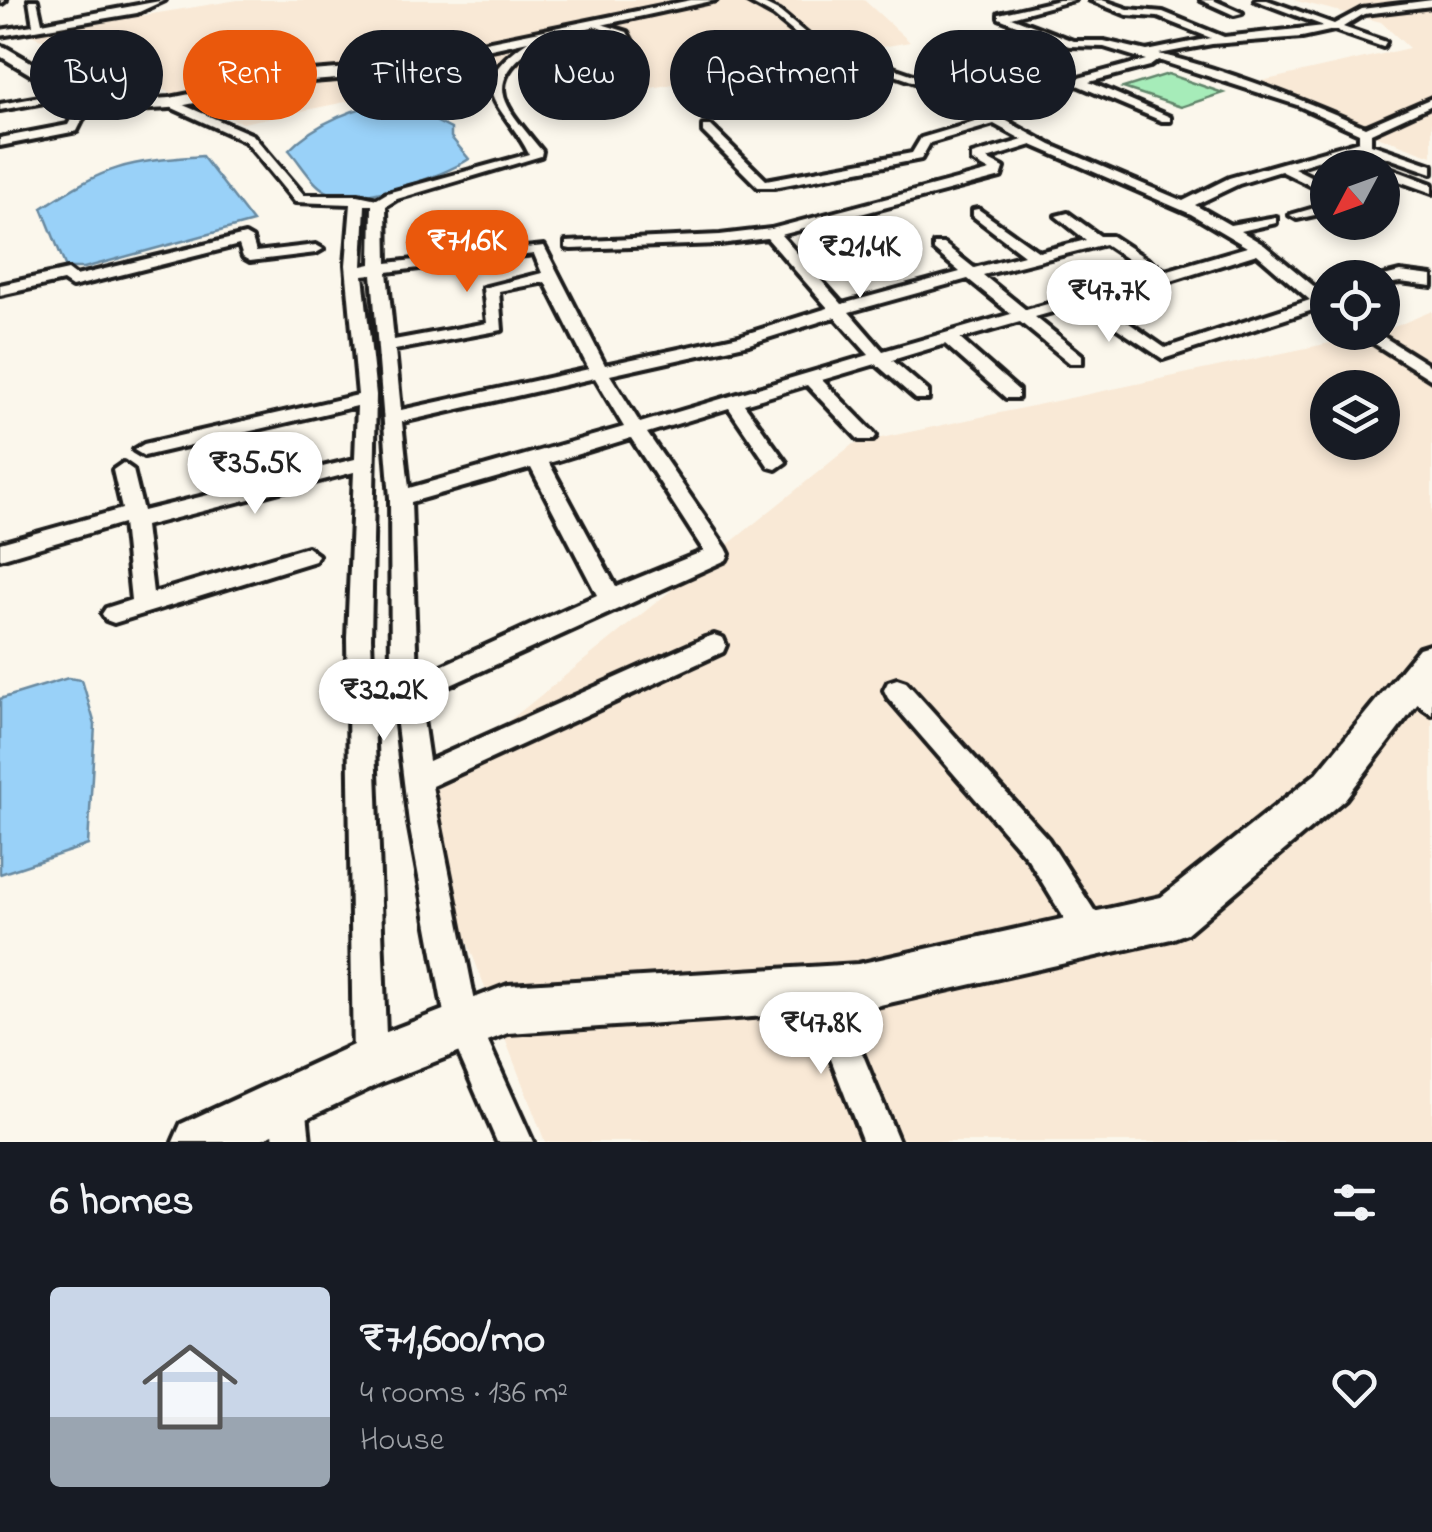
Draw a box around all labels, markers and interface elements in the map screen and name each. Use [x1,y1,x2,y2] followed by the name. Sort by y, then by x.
[30,30,163,120] chip: Buy
[183,30,317,120] chip: Rent
[337,30,498,120] chip: Filters
[518,30,650,120] chip: New
[670,30,894,120] chip: Apartment
[914,30,1076,120] chip: House
[1310,150,1400,240] north arrow
[1310,150,1400,460] map controls
[386,210,548,295] pin: ₹71.6K
[779,216,941,301] pin: ₹21.4K
[428,219,506,266] text: ₹71.6K
[820,225,900,272] text: ₹21.4K
[1028,260,1190,345] pin: ₹47.7K
[1310,260,1400,350] button: locate
[1069,269,1149,316] text: ₹47.7K
[1310,370,1400,460] button: layers
[174,432,336,517] pin: ₹35.5K
[209,441,301,488] text: ₹35.5K
[303,659,465,744] pin: ₹32.2K
[341,668,427,715] text: ₹32.2K
[740,992,902,1077] pin: ₹47.8K
[781,1001,861,1048] text: ₹47.8K
[50,1172,194,1233] text: 6 homes
[1327,1175,1382,1230] icon: filters
[360,1310,545,1371] text: ₹71,600/mo
[130,1327,250,1447] icon: home
[1327,1360,1382,1415] icon: heart
[360,1371,568,1418] text: 4 rooms · 136 m²
[360,1418,444,1465] text: House

